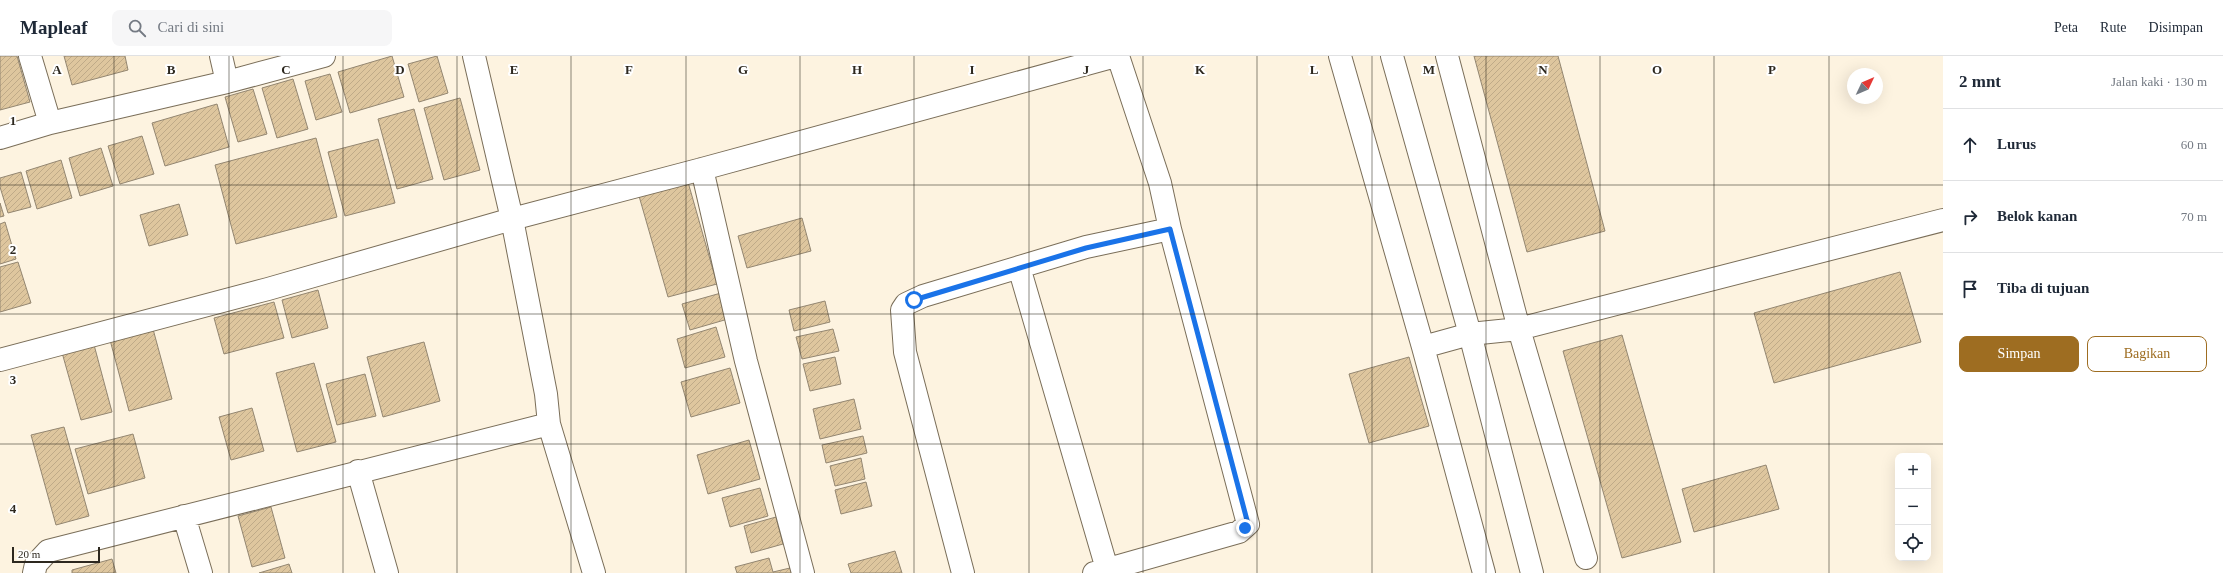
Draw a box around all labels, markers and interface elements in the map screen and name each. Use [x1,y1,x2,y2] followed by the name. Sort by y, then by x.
[112,10,392,46] search box
[20,17,88,38] text: Mapleaf
[126,17,148,39] icon: search
[158,19,224,35] text: Cari di sini
[2054,20,2078,35] text: Peta
[2100,20,2127,35] text: Rute
[2149,20,2203,35] text: Disimpan
[52,62,62,77] text: A
[167,62,176,77] text: B
[281,62,291,77] text: C
[395,62,405,77] text: D
[510,62,518,77] text: E
[625,62,633,77] text: F
[738,62,748,77] text: G
[852,62,862,77] text: H
[969,62,975,77] text: I
[1083,62,1090,77] text: J
[1195,62,1206,77] text: K
[1310,62,1319,77] text: L
[1423,62,1435,77] text: M
[1538,62,1548,77] text: N
[1652,62,1662,77] text: O
[1768,62,1776,77] text: P
[1847,68,1883,104] north arrow
[1959,72,2001,91] text: 2 mnt
[2111,74,2207,89] text: Jalan kaki · 130 m
[10,113,16,128] text: 1
[1959,134,1981,156] icon: ahead
[1997,136,2036,152] text: Lurus
[2181,137,2207,152] text: 60 m
[1959,206,1981,228] icon: right
[1997,208,2077,224] text: Belok kanan
[2181,209,2207,224] text: 70 m
[10,242,16,257] text: 2
[1959,278,1981,300] icon: arrive
[1997,280,2089,296] text: Tiba di tujuan
[905,291,923,309] route start
[1959,336,2079,372] button: Simpan
[2087,336,2207,372] button: Bagikan
[10,372,17,387] text: 3
[1895,453,1931,561] map controls
[1895,453,1931,489] button: +
[1895,489,1931,525] button: −
[10,501,17,516] text: 4
[1236,519,1254,537] route end
[1895,525,1931,561] button: locate
[12,545,100,564] scale bar
[18,548,40,560] text: 20 m

